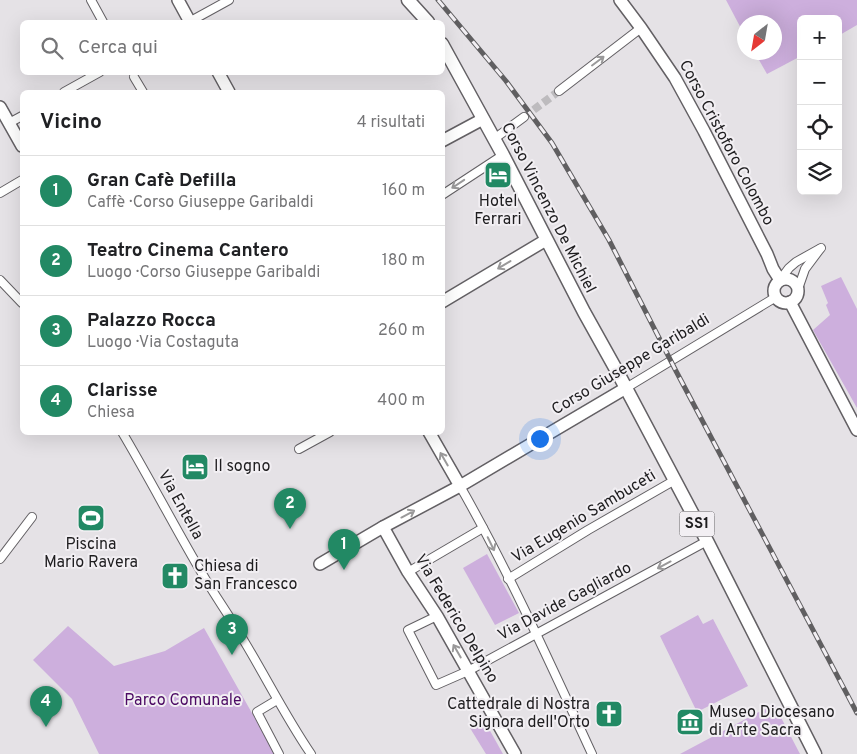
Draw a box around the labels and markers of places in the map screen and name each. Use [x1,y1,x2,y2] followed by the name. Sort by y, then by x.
[483,160,513,190] hotel icon: Hotel Ferrari
[474,192,522,230] place label: Hotel Ferrari
[180,452,210,482] hotel icon: Il sogno
[214,457,270,477] place label: Il sogno
[274,488,306,529] pin: 2
[76,503,106,533] sports icon: Piscina Mario Ravera
[328,529,360,570] pin: 1
[44,535,138,573] place label: Piscina Mario Ravera
[194,557,298,595] place label: Chiesa di San Francesco
[160,561,190,591] church icon: Chiesa di San Francesco
[216,614,248,655] pin: 3
[30,686,62,727] pin: 4
[447,695,590,733] place label: Cattedrale di Nostra Signora dell'Orto
[594,699,624,729] church icon: Cattedrale di Nostra Signora dell'Orto
[709,703,835,741] place label: Museo Diocesano di Arte Sacra
[675,707,705,737] museum icon: Museo Diocesano di Arte Sacra

